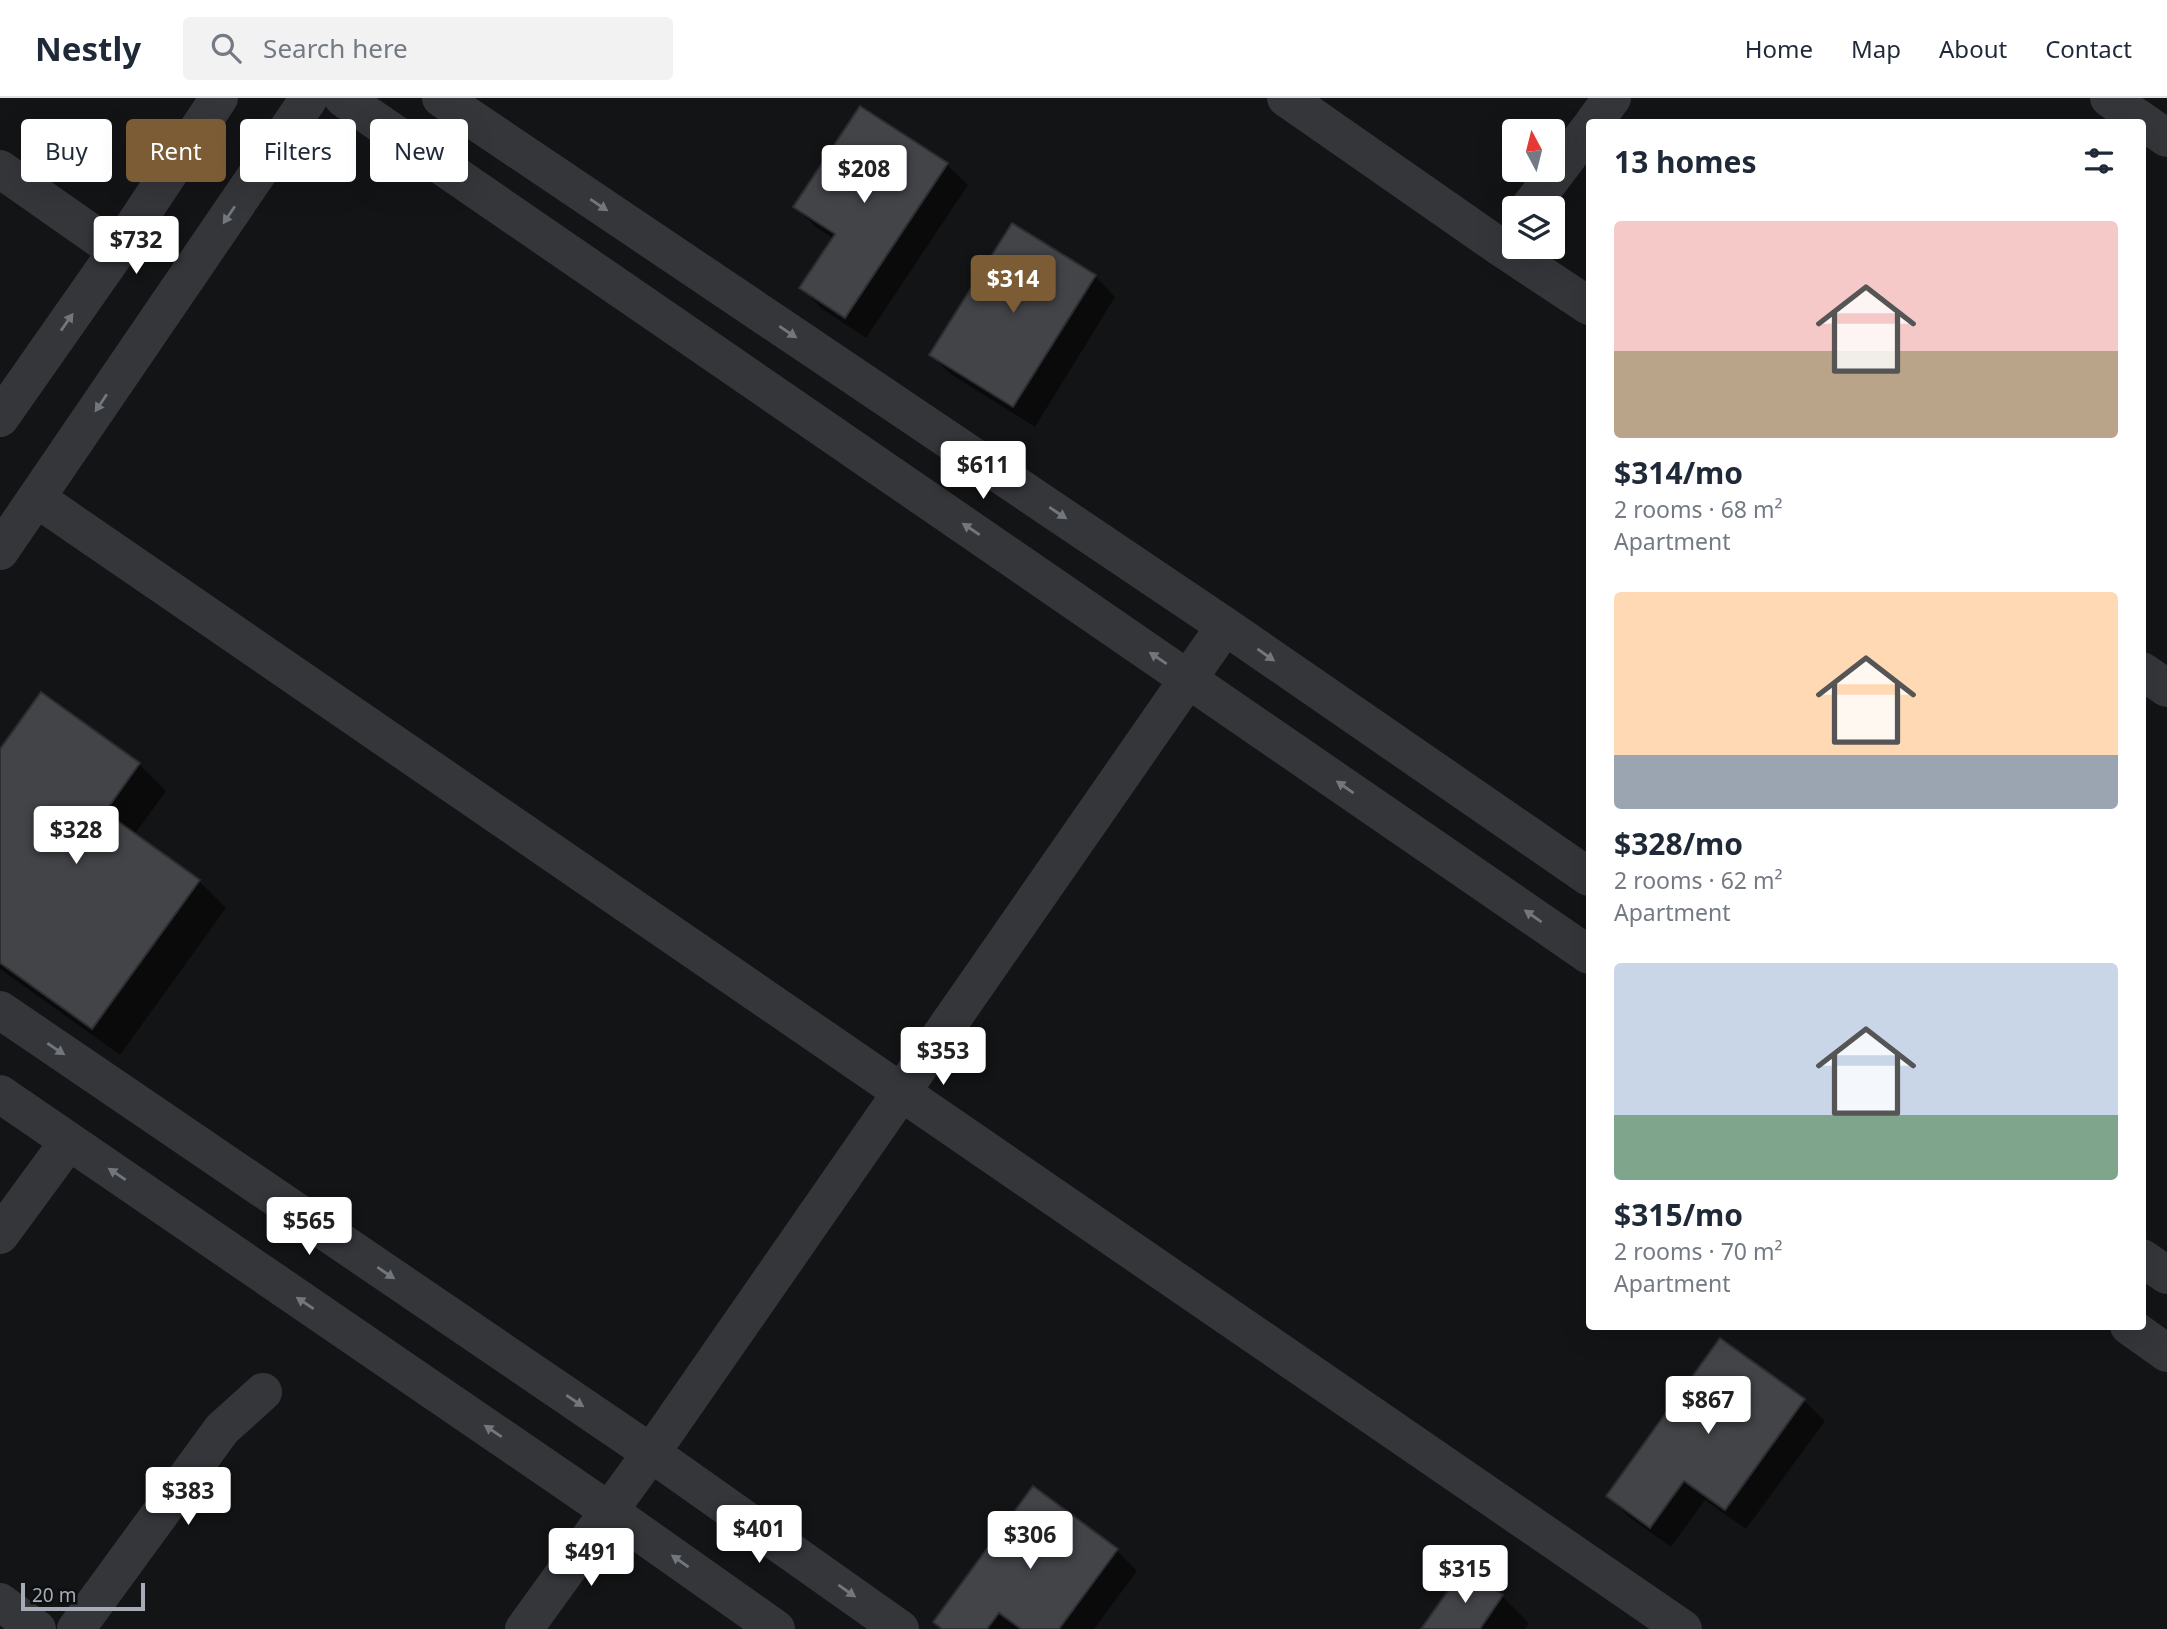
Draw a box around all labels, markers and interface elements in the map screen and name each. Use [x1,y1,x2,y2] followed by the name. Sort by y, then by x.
[183,17,673,80] search box
[35,26,141,71] text: Nestly
[207,29,245,67] icon: search
[263,30,408,66] text: Search here
[1745,32,1813,65] text: Home
[1851,32,1901,65] text: Map
[1939,32,2007,65] text: About
[2045,32,2132,65] text: Contact
[21,119,112,182] chip: Buy
[126,119,226,182] chip: Rent
[240,119,356,182] chip: Filters
[370,119,468,182] chip: New
[1502,119,1564,182] north arrow
[1502,119,1565,259] map controls
[1614,141,1757,182] text: 13 homes
[2080,142,2118,180] icon: filters
[823,146,905,205] pin: $208
[838,152,890,184] text: $208
[1502,196,1565,259] button: layers
[589,198,609,211] one-way arrow
[222,206,236,224] one-way arrow
[95,216,177,276] pin: $732
[110,223,162,255] text: $732
[972,256,1054,315] pin: $314
[987,262,1039,294] text: $314
[1803,266,1929,392] icon: home
[60,313,74,331] one-way arrow
[778,325,797,338] one-way arrow
[94,394,108,412] one-way arrow
[942,442,1024,501] pin: $611
[957,448,1009,480] text: $611
[1614,452,1743,493] text: $314/mo
[1614,493,1783,525] text: 2 rooms · 68 m²
[1048,507,1067,520] one-way arrow
[961,523,980,536] one-way arrow
[1614,525,1731,557] text: Apartment
[1803,637,1929,763] icon: home
[1257,648,1275,662] one-way arrow
[1149,651,1167,665] one-way arrow
[1336,781,1355,794] one-way arrow
[35,806,117,866] pin: $328
[50,813,102,845] text: $328
[1614,823,1743,864] text: $328/mo
[1614,864,1783,896] text: 2 rooms · 62 m²
[1614,896,1731,928] text: Apartment
[1524,909,1542,923] one-way arrow
[1803,1008,1929,1134] icon: home
[902,1028,984,1087] pin: $353
[917,1034,969,1066] text: $353
[47,1042,65,1056] one-way arrow
[108,1167,126,1181] one-way arrow
[1614,1194,1743,1235] text: $315/mo
[268,1198,350,1257] pin: $565
[283,1204,335,1236] text: $565
[1614,1235,1783,1267] text: 2 rooms · 70 m²
[377,1266,395,1280] one-way arrow
[1614,1267,1731,1299] text: Apartment
[295,1296,315,1309] one-way arrow
[1667,1376,1749,1436] pin: $867
[1682,1383,1734,1415] text: $867
[566,1394,584,1408] one-way arrow
[483,1425,502,1438] one-way arrow
[147,1468,229,1527] pin: $383
[162,1474,214,1506] text: $383
[718,1506,800,1565] pin: $401
[733,1512,785,1544] text: $401
[989,1512,1071,1571] pin: $306
[1004,1518,1056,1550] text: $306
[550,1528,632,1588] pin: $491
[565,1535,617,1567] text: $491
[1424,1546,1506,1605] pin: $315
[1439,1552,1491,1584] text: $315
[671,1554,689,1568] one-way arrow
[21,1580,145,1612] scale bar
[32,1582,76,1608] text: 20 m
[838,1584,856,1598] one-way arrow

